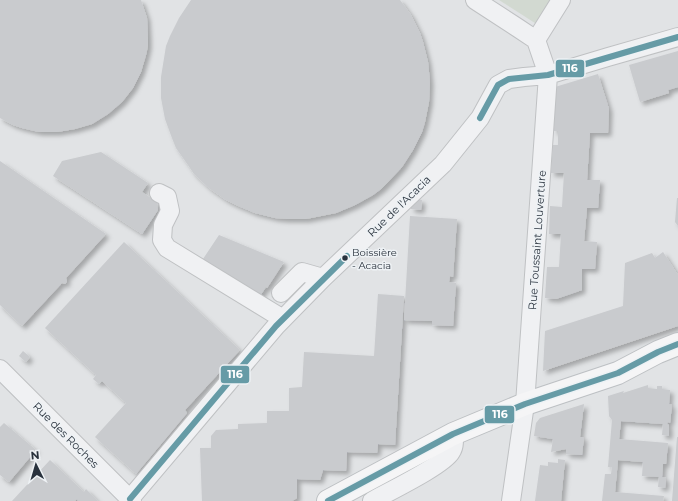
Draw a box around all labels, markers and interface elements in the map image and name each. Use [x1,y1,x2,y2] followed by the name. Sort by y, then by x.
[555,59,585,78] line badge: 116
[562,61,578,75] text: 116
[525,169,549,310] street label: Rue Toussaint Louverture
[364,172,434,240] street label: Rue de l'Acacia
[352,246,397,272] place label: Boissière - Acacia
[340,253,350,263] marker: Boissière - Acacia
[220,365,250,384] line badge: 116
[227,367,243,381] text: 116
[30,399,102,471] street label: Rue des Roches
[484,405,515,424] line badge: 116
[492,407,508,421] text: 116
[16,445,56,485] north arrow
[30,448,40,462] text: N

